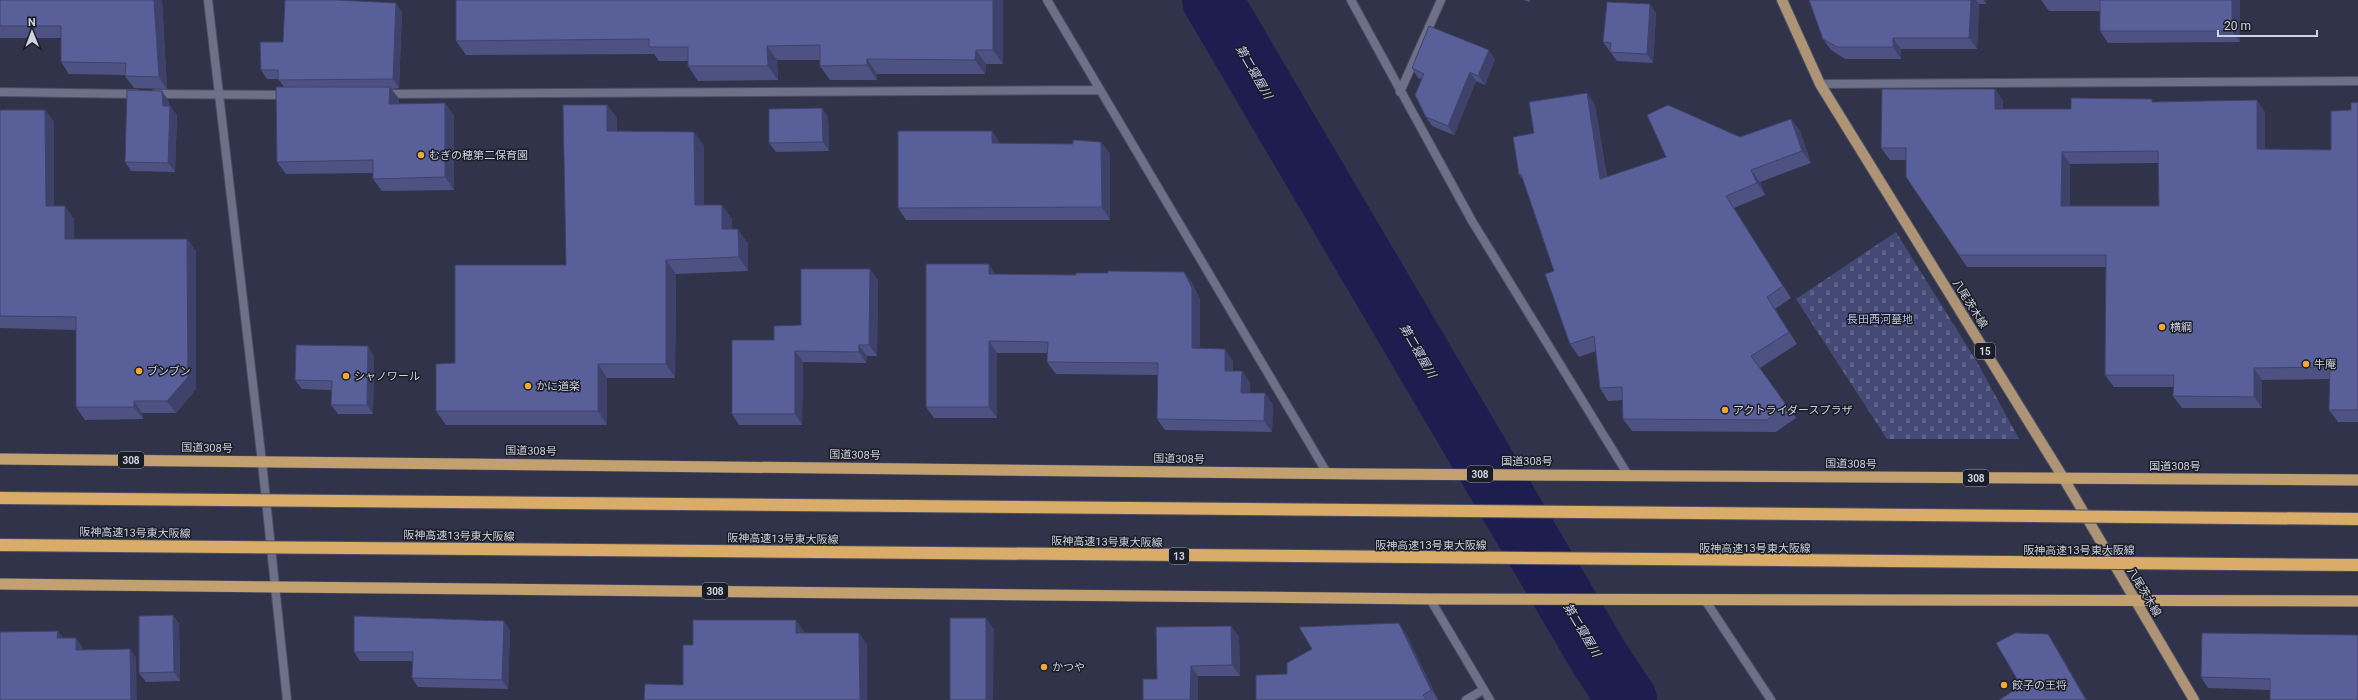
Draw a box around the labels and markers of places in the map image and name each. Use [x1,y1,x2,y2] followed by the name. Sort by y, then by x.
[429,149,528,162] place label: むぎの穂第二保育園
[416,150,426,160] marker: むぎの穂第二保育園
[2170,321,2192,334] place label: 横綱
[2157,322,2167,332] marker: 横綱
[2314,358,2336,371] place label: 牛庵
[2301,359,2311,369] marker: 牛庵
[147,365,191,378] place label: ブンブン
[134,366,144,376] marker: ブンブン
[354,370,420,383] place label: シャノワール
[341,371,351,381] marker: シャノワール
[536,380,580,393] place label: かに道楽
[523,381,533,391] marker: かに道楽
[1733,404,1852,417] place label: アクトライダースプラザ
[1720,405,1730,415] marker: アクトライダースプラザ
[1052,661,1085,674] place label: かつや
[1039,662,1049,672] marker: かつや
[2012,679,2067,692] place label: 餃子の王将
[1999,680,2009,690] marker: 餃子の王将

